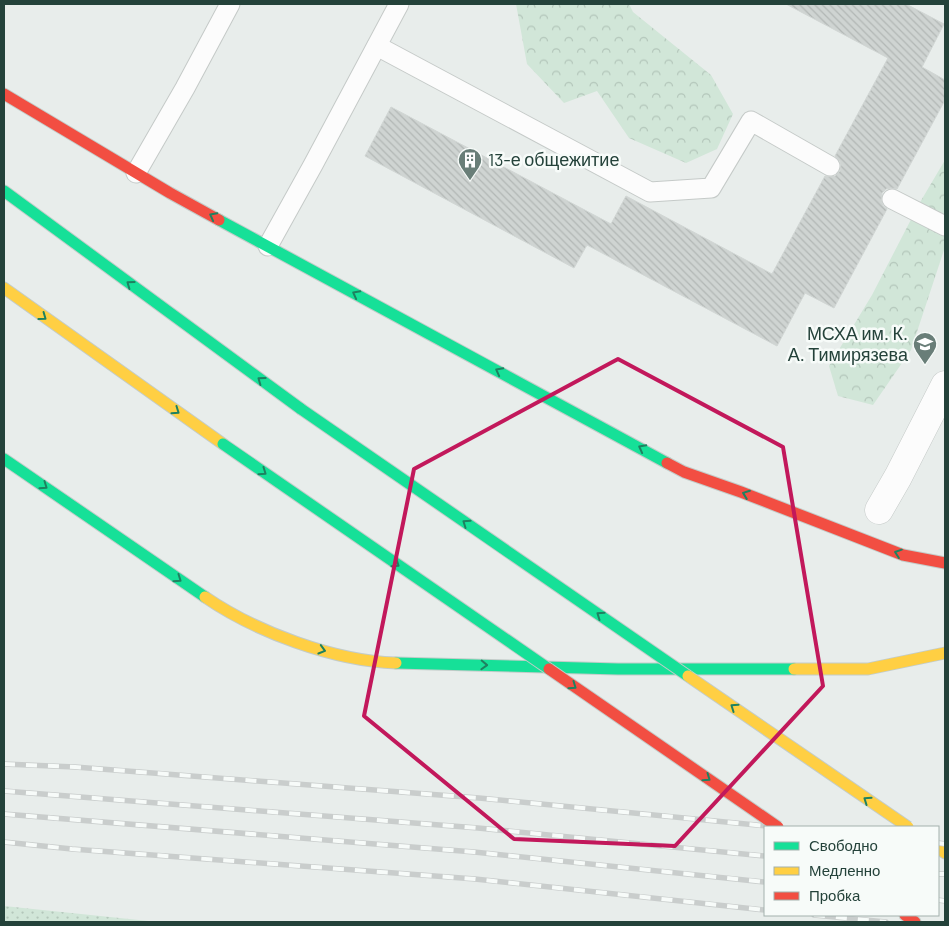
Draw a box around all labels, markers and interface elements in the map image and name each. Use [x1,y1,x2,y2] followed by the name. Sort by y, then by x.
[457,147,483,181] building icon: 13-е общежитие
[488,148,619,170] place label: 13-е общежитие
[209,212,218,222] one-way arrow
[126,281,136,290] one-way arrow
[352,290,361,300] one-way arrow
[37,311,47,320] one-way arrow
[788,322,909,365] place label: МСХА им. К. А. Тимирязева
[912,331,938,365] school or university icon: МСХА им. К. А. Тимирязева
[495,367,504,377] one-way arrow
[257,377,267,386] one-way arrow
[170,405,180,414] one-way arrow
[638,444,647,454] one-way arrow
[257,466,267,475] one-way arrow
[38,480,48,489] one-way arrow
[742,490,751,500] one-way arrow
[462,520,472,529] one-way arrow
[894,549,902,559] one-way arrow
[391,558,400,567] one-way arrow
[172,573,182,582] one-way arrow
[596,612,606,621] one-way arrow
[318,645,326,655] one-way arrow
[480,660,488,671] one-way arrow
[568,680,577,689] one-way arrow
[730,704,739,713] one-way arrow
[701,772,711,781] one-way arrow
[864,797,873,806] one-way arrow
[764,826,939,916] legend
[809,836,878,854] text: Свободно
[809,861,880,879] text: Медленно
[809,886,861,904] text: Пробка

